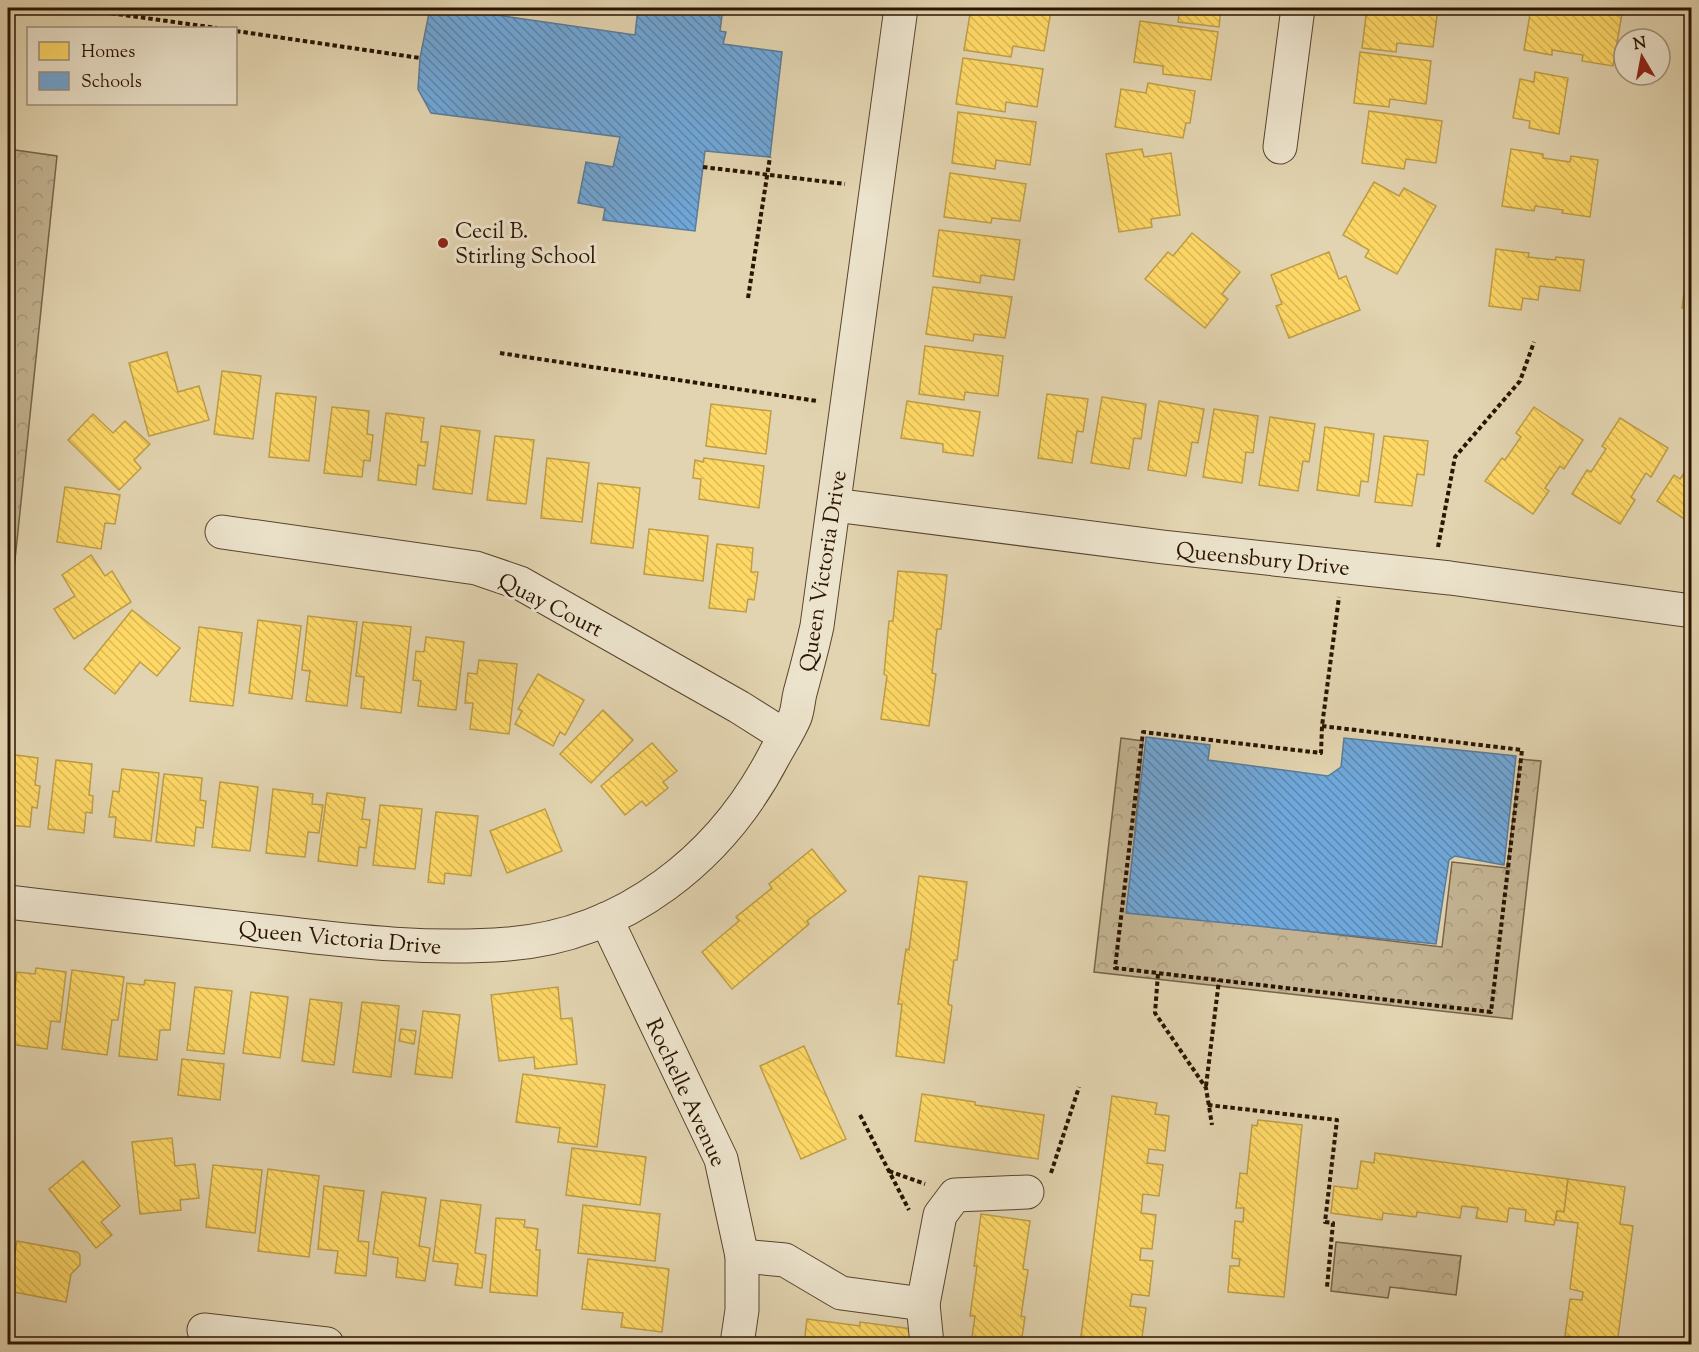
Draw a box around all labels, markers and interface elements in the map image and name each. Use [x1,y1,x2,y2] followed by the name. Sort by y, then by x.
[27,27,237,105] legend
[1612,27,1672,87] north arrow
[1632,32,1648,57] text: N
[81,40,135,66] text: Homes
[81,70,142,96] text: Schools
[455,217,596,274] place label: Cecil B. Stirling School
[436,236,450,250] marker: Cecil B. Stirling School
[793,468,857,675] street label: Queen Victoria Drive
[1174,536,1351,586] street label: Queensbury Drive
[491,566,608,647] street label: Quay Court
[237,915,443,965] street label: Queen Victoria Drive
[636,1014,733,1173] street label: Rochelle Avenue

